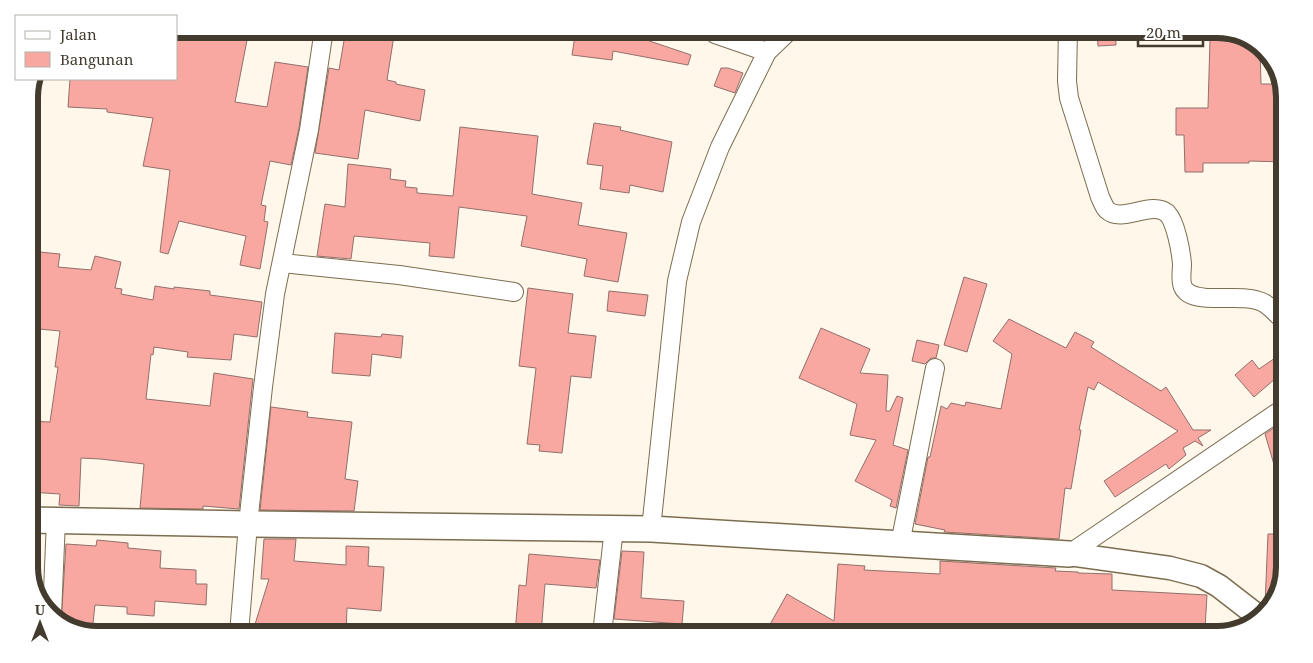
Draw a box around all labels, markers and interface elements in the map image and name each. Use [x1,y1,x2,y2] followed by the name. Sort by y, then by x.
[15,15,178,80] legend
[1138,15,1203,47] scale bar
[1146,22,1181,42] text: 20 m
[59,24,97,44] text: Jalan
[60,49,134,69] text: Bangunan
[15,598,65,648] north arrow
[35,600,46,619] text: U

